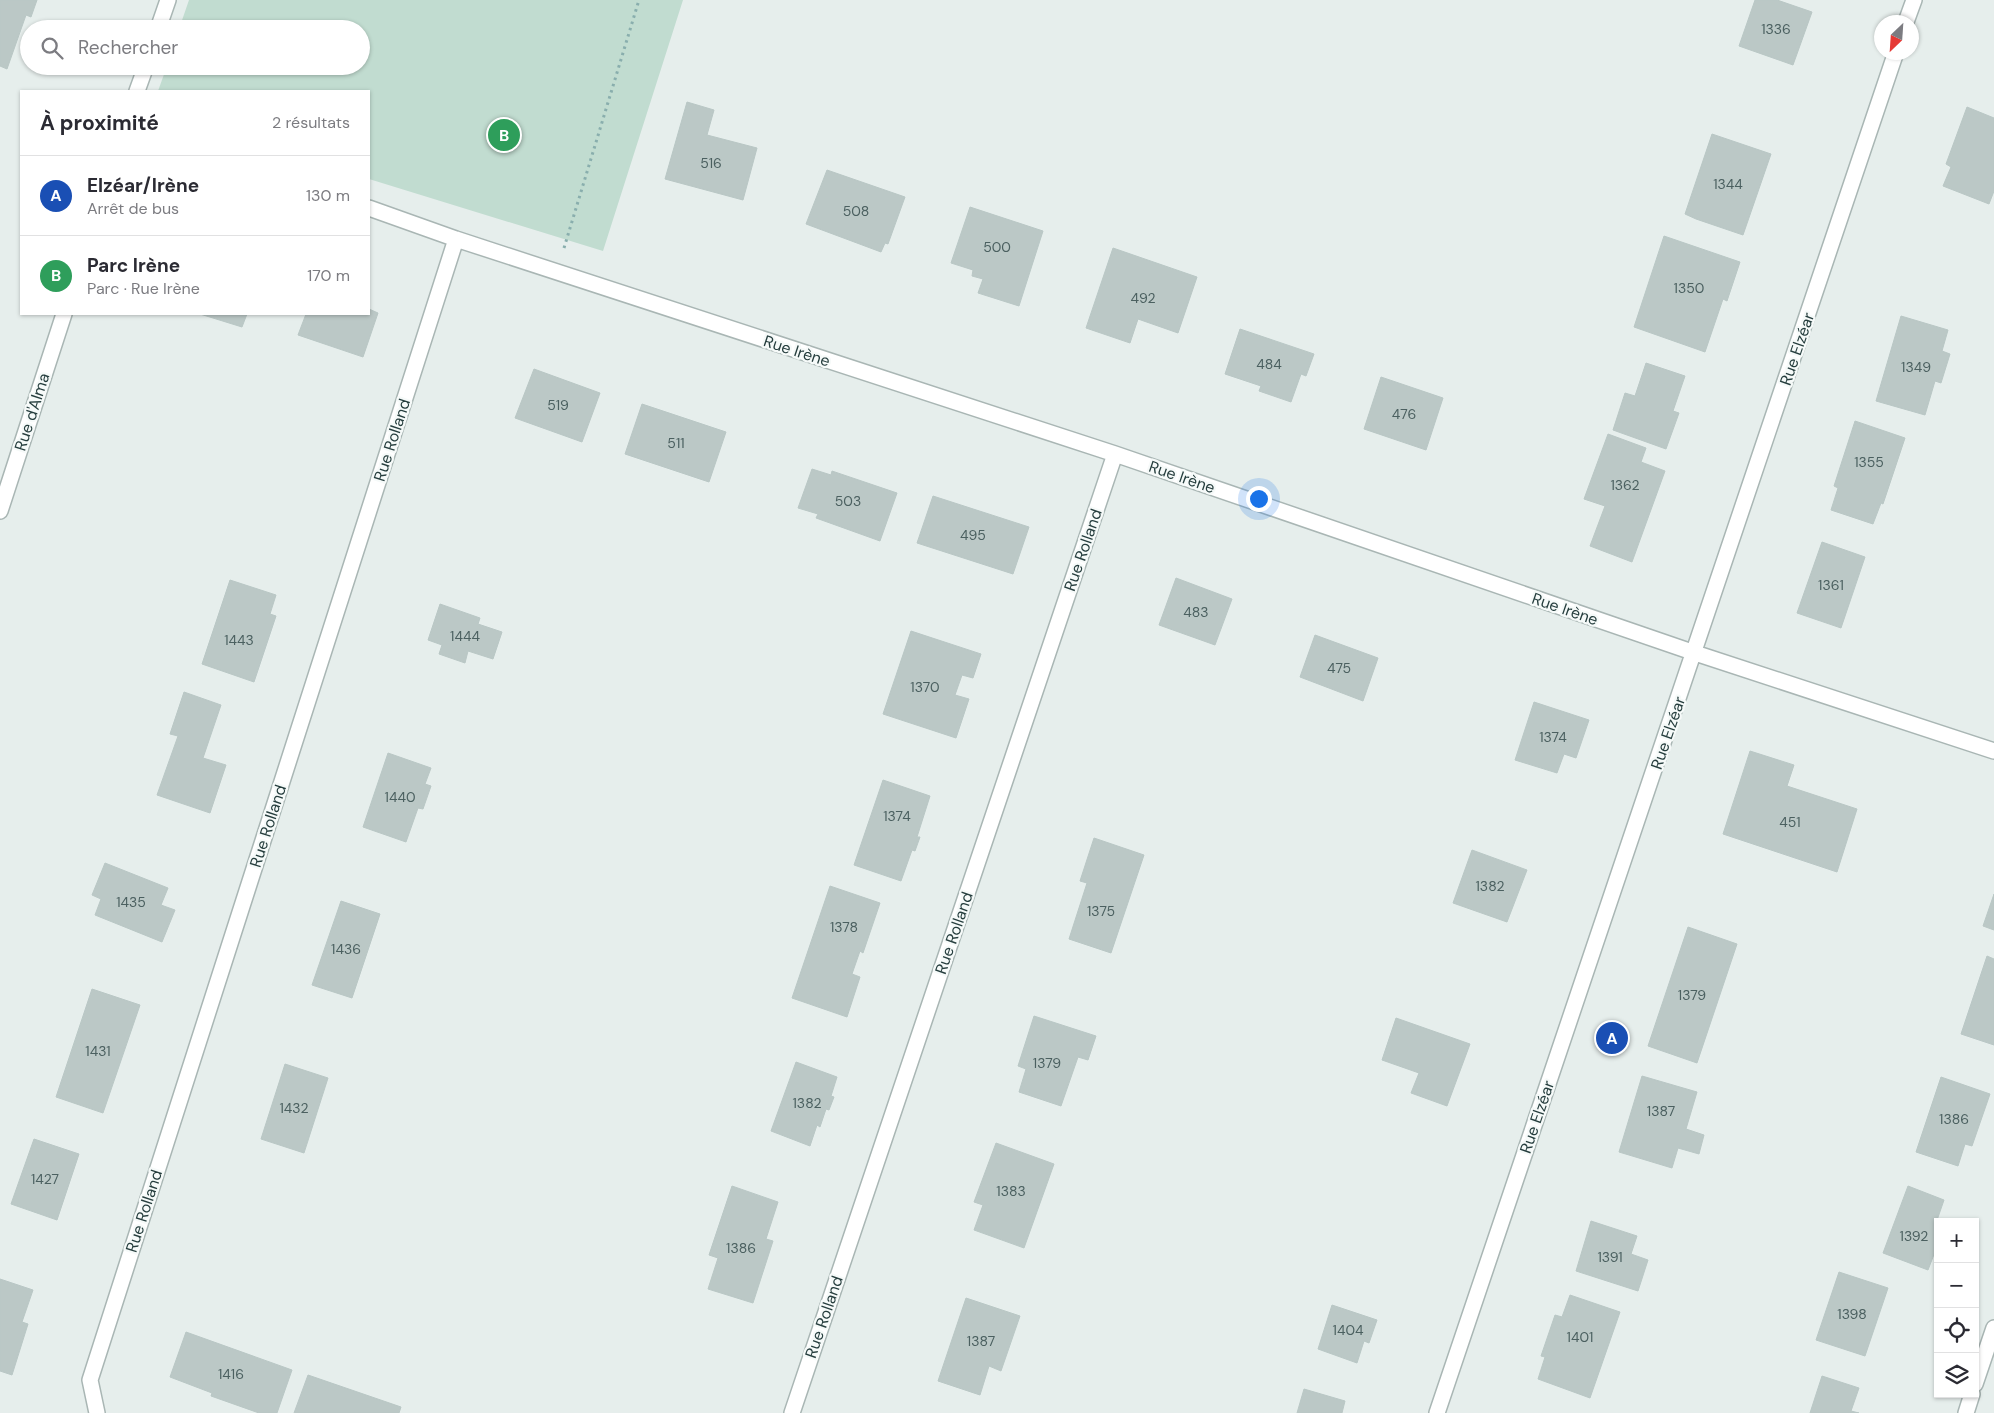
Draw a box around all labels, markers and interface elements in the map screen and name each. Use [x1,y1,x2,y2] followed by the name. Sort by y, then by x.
[1874,15,1919,60] north arrow
[20,20,370,75] search box
[1761,20,1791,38] house number: 1336
[38,34,66,62] icon: search
[78,35,178,60] text: Rechercher
[40,109,159,137] text: À proximité
[272,112,350,133] text: 2 résultats
[488,116,520,154] pin: B
[700,154,722,172] house number: 516
[87,173,199,198] text: Elzéar/Irène
[1713,175,1743,193] house number: 1344
[50,185,62,206] text: A
[306,185,350,206] text: 130 m
[87,198,179,219] text: Arrêt de bus
[843,202,869,220] house number: 508
[983,238,1011,256] house number: 500
[87,253,180,278] text: Parc Irène
[51,265,61,286] text: B
[307,265,350,286] text: 170 m
[87,278,200,299] text: Parc · Rue Irène
[1674,279,1704,297] house number: 1350
[1130,289,1156,307] house number: 492
[1775,310,1819,388] street label: Rue Elzéar
[761,330,833,372] street label: Rue Irène
[1256,355,1282,373] house number: 484
[1901,358,1931,376] house number: 1349
[10,370,54,454] street label: Rue d'Alma
[369,396,415,484] street label: Rue Rolland
[547,396,569,414] house number: 519
[1392,405,1416,423] house number: 476
[667,434,685,452] house number: 511
[1854,453,1884,471] house number: 1355
[1146,456,1218,498] street label: Rue Irène
[1610,476,1640,494] house number: 1362
[1246,486,1272,512] your location
[835,492,861,510] house number: 503
[1059,506,1107,594] street label: Rue Rolland
[960,526,986,544] house number: 495
[1818,576,1844,594] house number: 1361
[1529,588,1601,630] street label: Rue Irène
[1183,603,1209,621] house number: 483
[450,627,480,645] house number: 1444
[224,631,254,649] house number: 1443
[1327,659,1351,677] house number: 475
[910,678,940,696] house number: 1370
[1646,694,1690,772] street label: Rue Elzéar
[1539,728,1567,746] house number: 1374
[245,782,291,870] street label: Rue Rolland
[385,788,415,806] house number: 1440
[883,807,911,825] house number: 1374
[1779,813,1801,831] house number: 451
[1476,877,1504,895] house number: 1382
[930,889,978,977] street label: Rue Rolland
[116,893,146,911] house number: 1435
[1087,902,1115,920] house number: 1375
[830,918,858,936] house number: 1378
[331,940,361,958] house number: 1436
[1678,986,1706,1004] house number: 1379
[1596,1019,1628,1057] pin: A
[85,1042,111,1060] house number: 1431
[1033,1054,1061,1072] house number: 1379
[1515,1078,1559,1156] street label: Rue Elzéar
[793,1094,821,1112] house number: 1382
[279,1099,309,1117] house number: 1432
[1647,1102,1675,1120] house number: 1387
[1939,1110,1969,1128] house number: 1386
[121,1167,167,1255] street label: Rue Rolland
[31,1170,59,1188] house number: 1427
[996,1182,1026,1200] house number: 1383
[1934,1218,1979,1398] map controls
[1934,1218,1979,1263] button: +
[1900,1227,1928,1245] house number: 1392
[726,1239,756,1257] house number: 1386
[1597,1248,1623,1266] house number: 1391
[1934,1263,1979,1308] button: −
[800,1273,848,1361] street label: Rue Rolland
[1837,1305,1867,1323] house number: 1398
[1934,1308,1979,1353] button: locate
[1333,1321,1364,1339] house number: 1404
[1567,1328,1593,1346] house number: 1401
[967,1332,995,1350] house number: 1387
[1934,1353,1979,1398] button: layers
[218,1365,244,1383] house number: 1416

